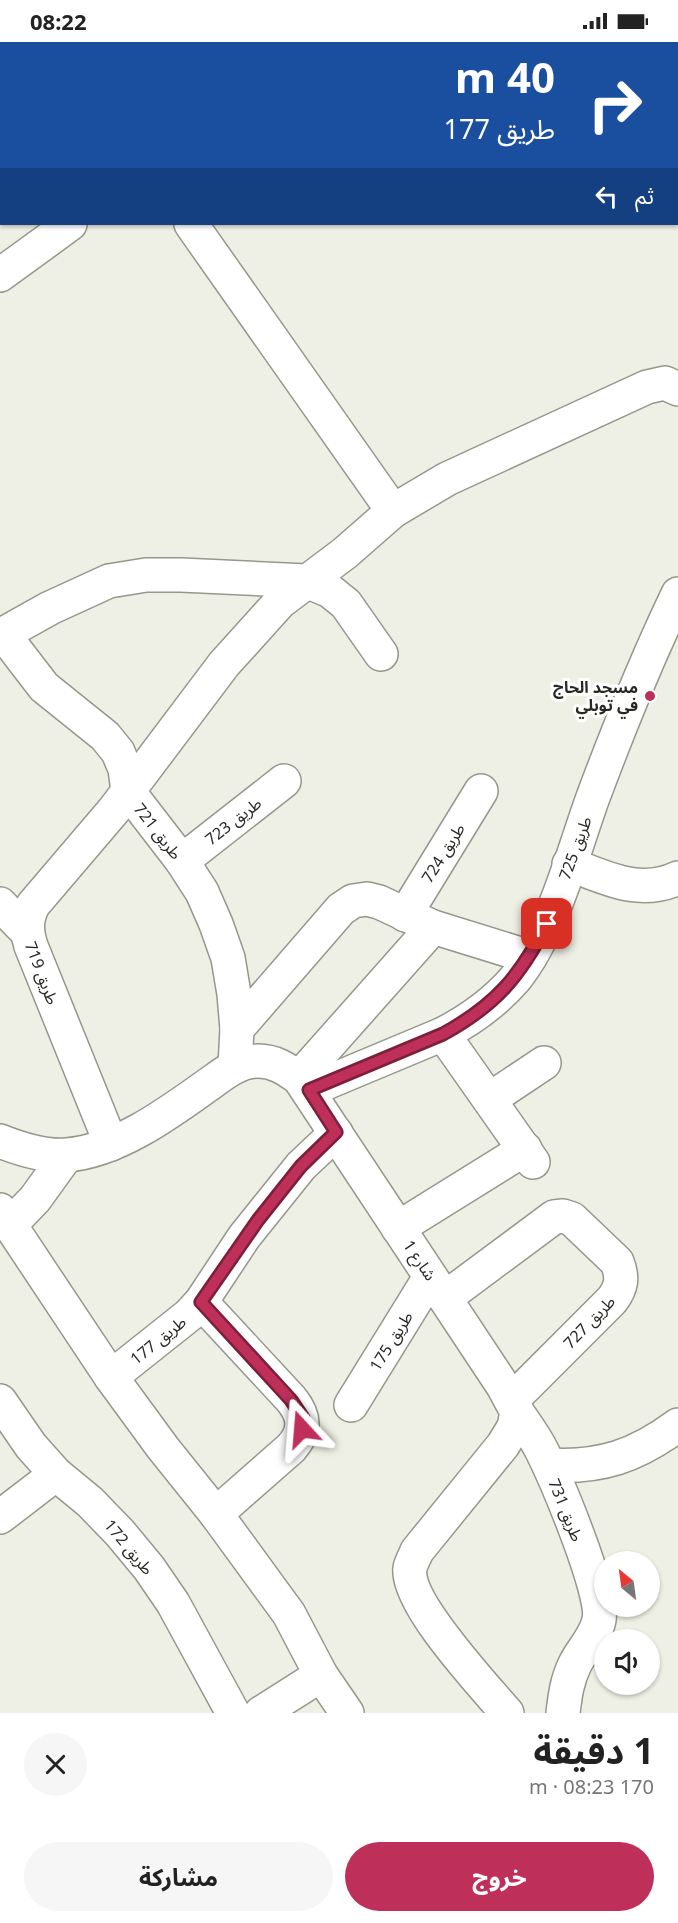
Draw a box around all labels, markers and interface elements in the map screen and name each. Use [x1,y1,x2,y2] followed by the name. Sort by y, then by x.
[30,6,87,36] text: 08:22
[455,48,555,105] text: 40 m
[576,66,654,144] icon: right
[444,110,555,147] text: طريق 177
[590,180,623,213] icon: left
[635,180,654,210] text: ثم
[553,676,638,719] place label: مسجد الحاج في توبلي
[643,689,657,703] marker: مسجد الحاج في توبلي
[200,792,266,850] street label: طريق 723
[129,798,187,864] street label: طريق 721
[553,813,597,883] street label: طريق 725
[416,819,470,887] street label: طريق 724
[521,898,572,949] pin
[530,907,563,940] icon: arrive
[20,938,64,1008] street label: طريق 719
[397,1235,442,1286] street label: شارع 1
[558,1290,620,1353] street label: طريق 727
[364,1307,418,1375] street label: طريق 175
[125,1311,191,1369] street label: طريق 177
[270,1397,334,1461] position arrow
[543,1475,589,1545] street label: طريق 731
[99,1515,159,1579] street label: طريق 172
[594,1551,660,1617] north arrow
[594,1551,660,1695] map controls
[594,1629,660,1695] button: sound
[533,1726,654,1775] text: 1 دقيقة
[24,1733,87,1796] button: close
[529,1773,654,1800] text: 170 m · 08:23
[24,1842,333,1911] button: مشاركة
[345,1842,654,1911] button: خروج

